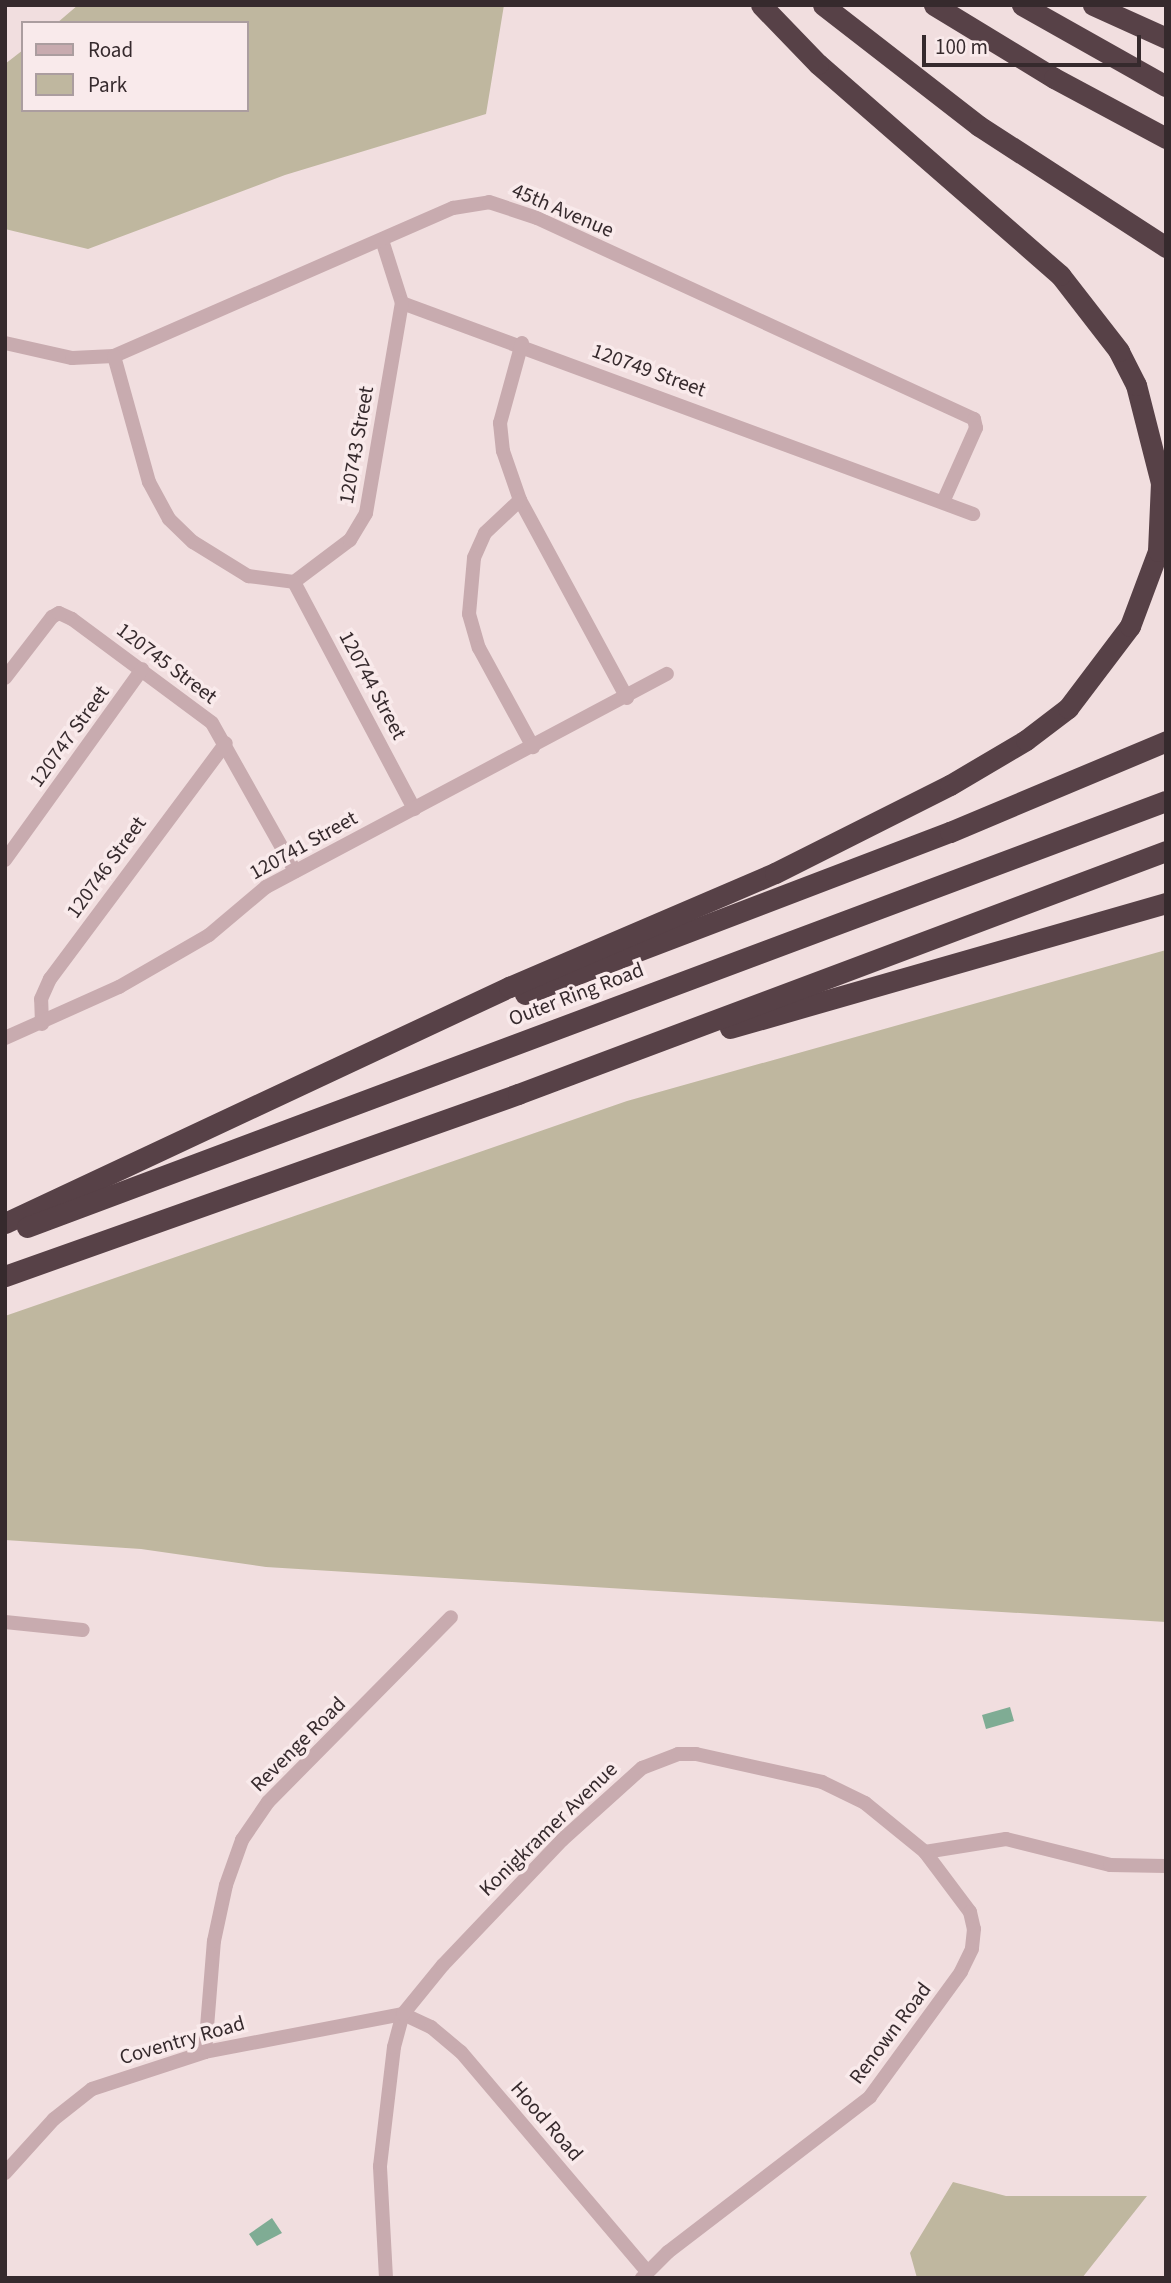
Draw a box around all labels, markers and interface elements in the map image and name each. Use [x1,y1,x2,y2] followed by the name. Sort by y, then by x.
[21,21,248,112] legend
[926,21,1145,65] scale bar
[935,32,988,62] text: 100 m
[88,35,133,65] text: Road
[88,70,127,100] text: Park
[508,177,618,243] street label: 45th Avenue
[589,338,709,402] street label: 120749 Street
[333,384,379,506] street label: 120743 Street
[112,617,222,709] street label: 120745 Street
[334,626,412,744] street label: 120744 Street
[24,680,114,792] street label: 120747 Street
[245,805,361,885] street label: 120741 Street
[61,811,151,923] street label: 120746 Street
[505,957,647,1031] street label: Outer Ring Road
[245,1691,351,1797] street label: Revenge Road
[474,1757,622,1901] street label: Konigkramer Avenue
[844,1977,936,2089] street label: Renown Road
[117,2010,247,2070] street label: Coventry Road
[506,2076,588,2166] street label: Hood Road

